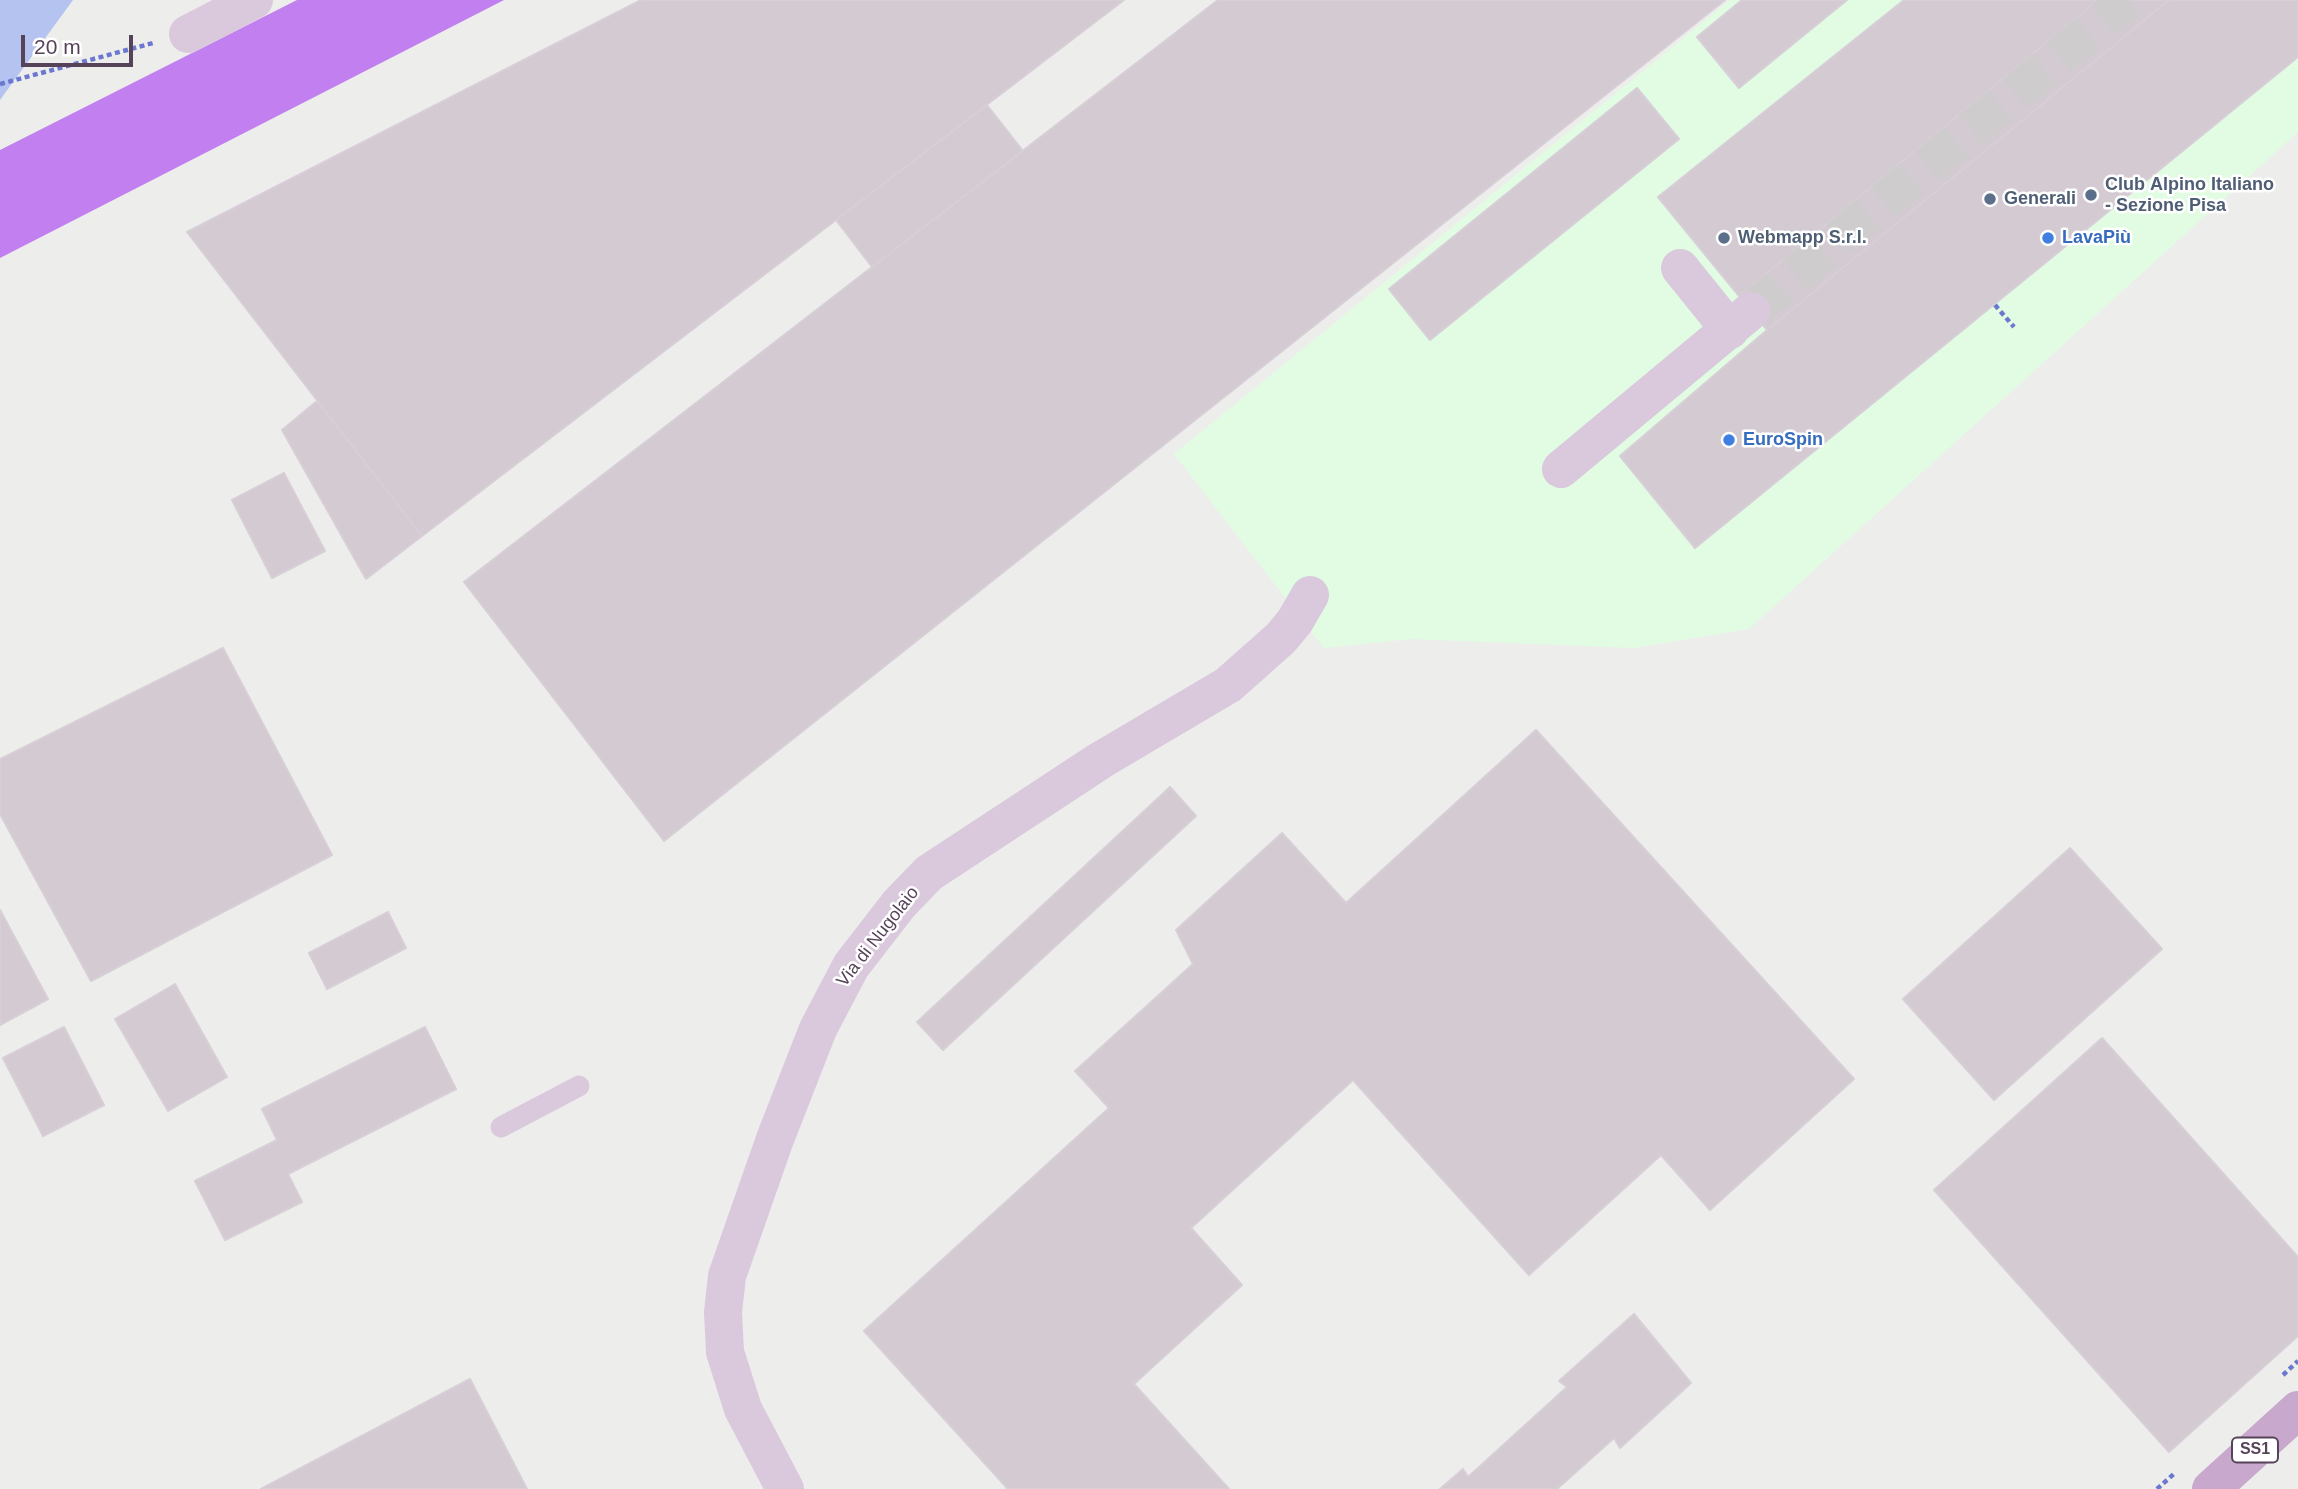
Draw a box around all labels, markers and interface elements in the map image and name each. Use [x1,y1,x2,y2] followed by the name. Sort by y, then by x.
[24,21,136,65] scale bar
[34,35,81,58] text: 20 m
[2105,174,2274,216] place label: Club Alpino Italiano - Sezione Pisa
[2083,187,2099,203] marker: Club Alpino Italiano - Sezione Pisa
[2004,188,2076,210] place label: Generali
[1982,191,1998,207] marker: Generali
[1738,227,1867,249] place label: Webmapp S.r.l.
[2062,227,2131,249] place label: LavaPiù
[1716,230,1732,246] marker: Webmapp S.r.l.
[2040,230,2056,246] marker: LavaPiù
[1743,429,1823,451] place label: EuroSpin
[1721,432,1737,448] marker: EuroSpin
[832,883,924,991] street label: Via di Nugolaio
[2232,1438,2278,1462] road number: SS1

